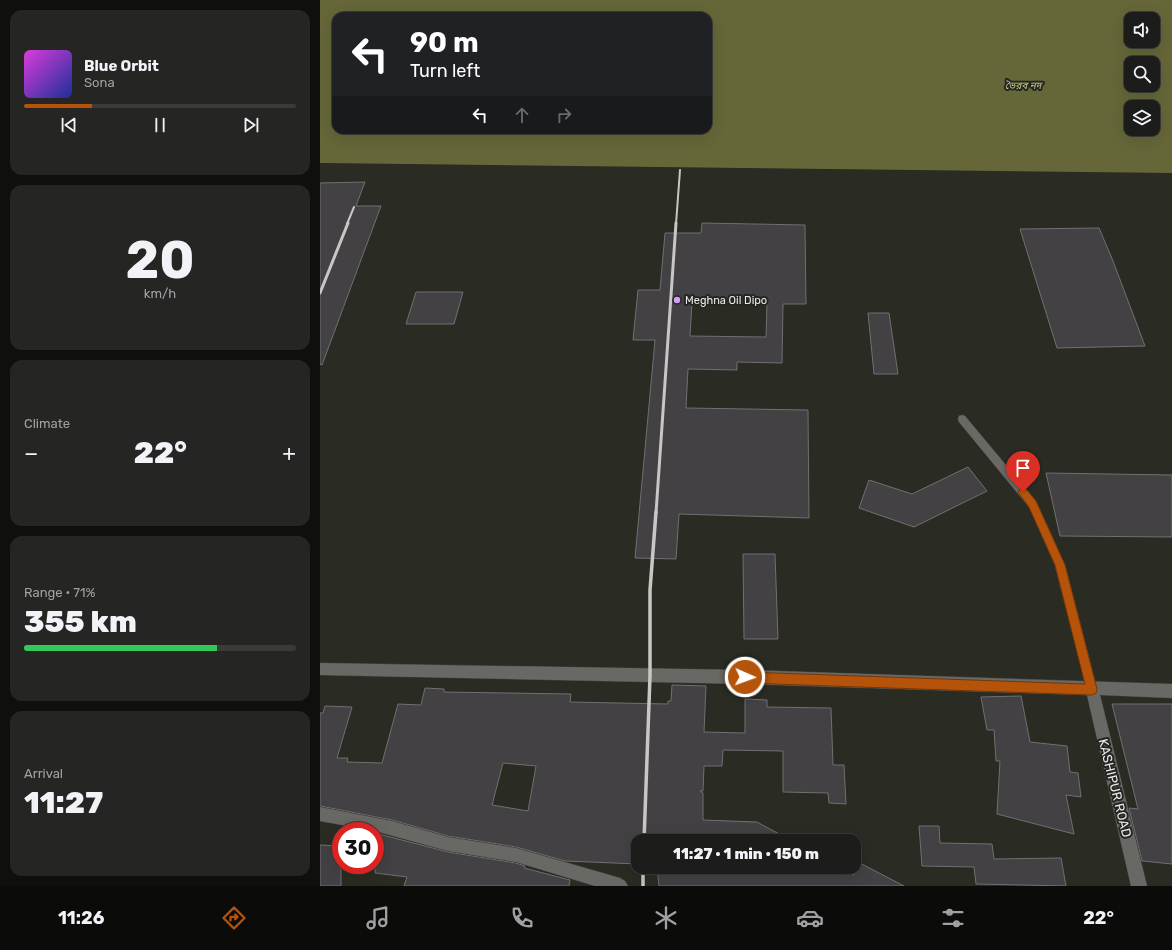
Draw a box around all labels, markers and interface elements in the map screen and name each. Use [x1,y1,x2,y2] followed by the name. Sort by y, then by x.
[1124,12,1160,136] map controls
[1124,12,1160,48] button: sound
[410,26,479,59] text: 90 m
[344,28,396,80] icon: left
[1124,56,1160,92] button: search
[84,57,159,75] text: Blue Orbit
[410,60,480,82] text: Turn left
[84,75,115,90] text: Sona
[1005,79,1044,92] water label: ভৈরব নদ
[1124,100,1160,136] button: layers
[469,104,491,126] icon: left
[511,104,533,126] icon: ahead
[553,104,575,126] icon: right
[58,114,80,136] icon: previous
[149,114,171,136] icon: pause
[240,114,262,136] icon: next
[125,229,195,291] text: 20
[144,286,176,301] text: km/h
[685,294,767,307] place label: Meghna Oil Dipo
[672,295,682,305] marker: Meghna Oil Dipo
[24,416,70,431] text: Climate
[134,435,187,471] text: 22°
[24,440,38,467] text: −
[282,440,296,467] text: +
[1006,451,1040,492] pin
[1012,457,1034,479] icon: arrive
[24,585,95,600] text: Range · 71%
[24,604,137,640] text: 355 km
[724,656,766,698] position arrow
[1095,737,1135,839] street label: KASHIPUR ROAD
[24,766,63,781] text: Arrival
[24,785,103,821] text: 11:27
[332,822,384,874] speed limit sign: 30
[673,845,819,863] text: 11:27 · 1 min · 150 m
[220,904,248,932] icon: directions
[364,904,392,932] icon: music
[508,904,536,932] icon: phone
[652,904,680,932] icon: climate
[796,904,824,932] icon: car
[939,904,967,932] icon: filters
[58,907,104,929] text: 11:26
[1083,907,1114,929] text: 22°

